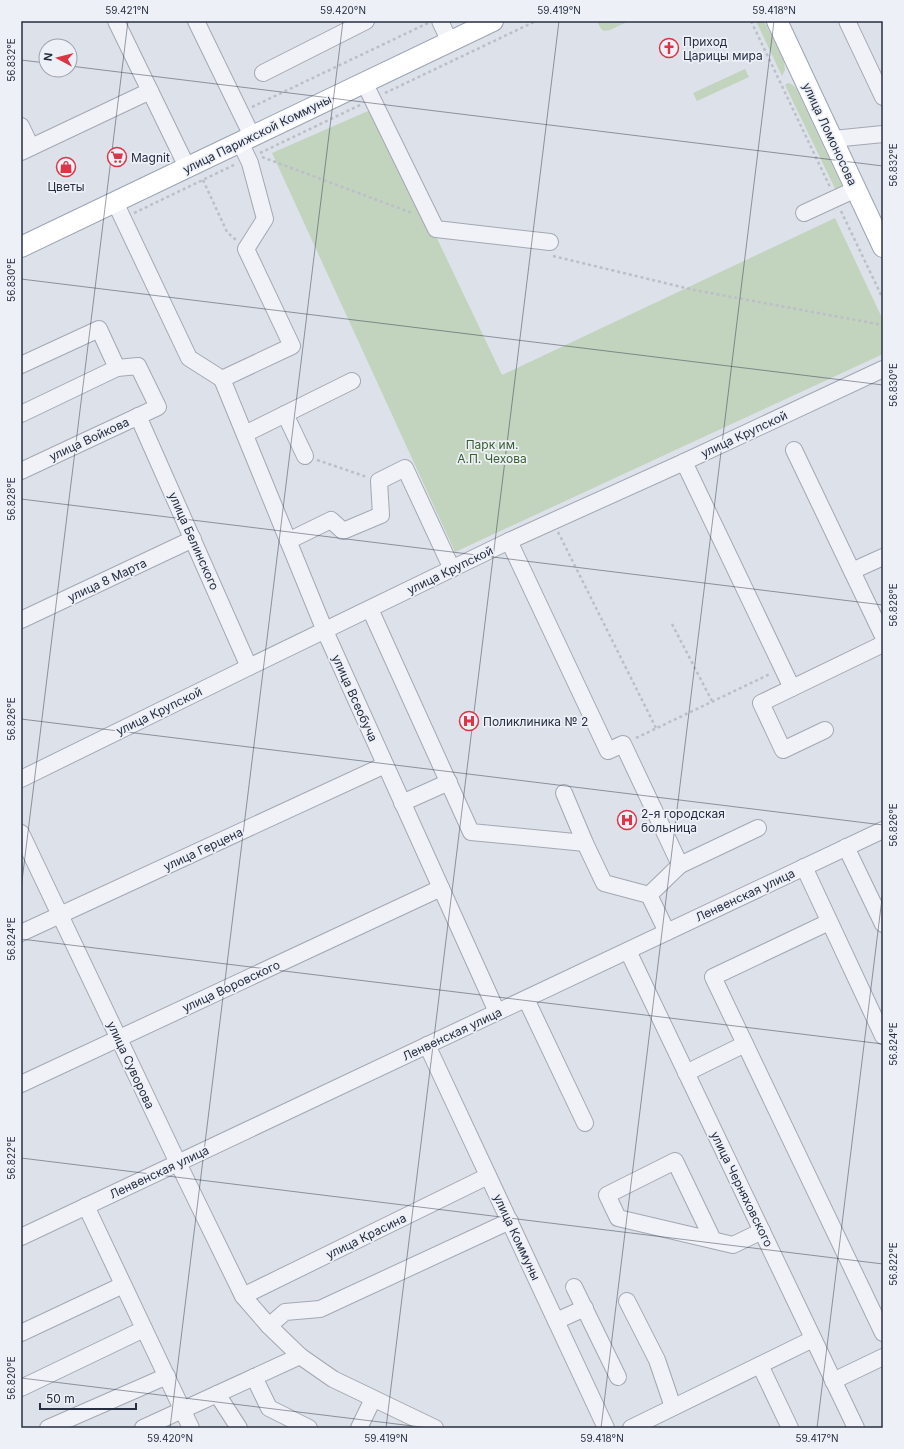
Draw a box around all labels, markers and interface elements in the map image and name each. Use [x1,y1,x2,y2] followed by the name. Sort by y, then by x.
[105,4,149,16] text: 59.421°N
[320,4,366,16] text: 59.420°N
[537,4,581,16] text: 59.419°N
[752,4,796,16] text: 59.418°N
[683,34,763,63] place label: Приход Царицы мира
[658,37,680,59] church icon: Приход Царицы мира
[5,38,17,82] text: 56.832°E
[38,38,78,78] north arrow
[41,52,56,62] text: N
[800,80,860,188] street label: улица Ломоносова
[180,91,334,177] street label: улица Парижской Коммуны
[887,143,899,187] text: 56.832°E
[106,146,128,168] supermarket icon: Magnit
[131,150,170,165] place label: Magnit
[55,156,77,178] shop icon: Цветы
[47,179,85,194] place label: Цветы
[5,258,17,302] text: 56.830°E
[887,363,899,407] text: 56.830°E
[698,407,790,461] street label: улица Крупской
[47,414,131,464] street label: улица Войкова
[457,437,527,466] park label: Парк им. А.П. Чехова
[5,477,17,521] text: 56.828°E
[166,490,222,592] street label: улица Белинского
[405,543,495,597] street label: улица Крупской
[65,555,149,605] street label: улица 8 Марта
[887,583,899,627] text: 56.828°E
[329,652,381,744] street label: улица Всеобуча
[114,684,204,738] street label: улица Крупской
[5,697,17,741] text: 56.826°E
[458,710,480,732] hospital icon: Поликлиника № 2
[483,714,588,729] place label: Поликлиника № 2
[887,803,899,847] text: 56.826°E
[641,806,725,835] place label: 2-я городская больница
[616,809,638,831] hospital icon: 2-я городская больница
[161,824,245,874] street label: улица Герцена
[693,865,797,925] street label: Ленвенская улица
[5,917,17,961] text: 56.824°E
[180,957,282,1015] street label: улица Воровского
[400,1004,504,1064] street label: Ленвенская улица
[104,1019,158,1111] street label: улица Суворова
[887,1022,899,1066] text: 56.824°E
[707,1129,777,1249] street label: улица Черняховского
[5,1136,17,1180] text: 56.822°E
[107,1142,211,1202] street label: Ленвенская улица
[490,1191,544,1283] street label: улица Коммуны
[323,1210,409,1262] street label: улица Красина
[887,1242,899,1286] text: 56.822°E
[5,1356,17,1400] text: 56.820°E
[40,1385,136,1411] scale bar
[46,1391,75,1406] text: 50 m
[147,1432,193,1444] text: 59.420°N
[364,1432,408,1444] text: 59.419°N
[580,1432,624,1444] text: 59.418°N
[796,1432,839,1444] text: 59.417°N

